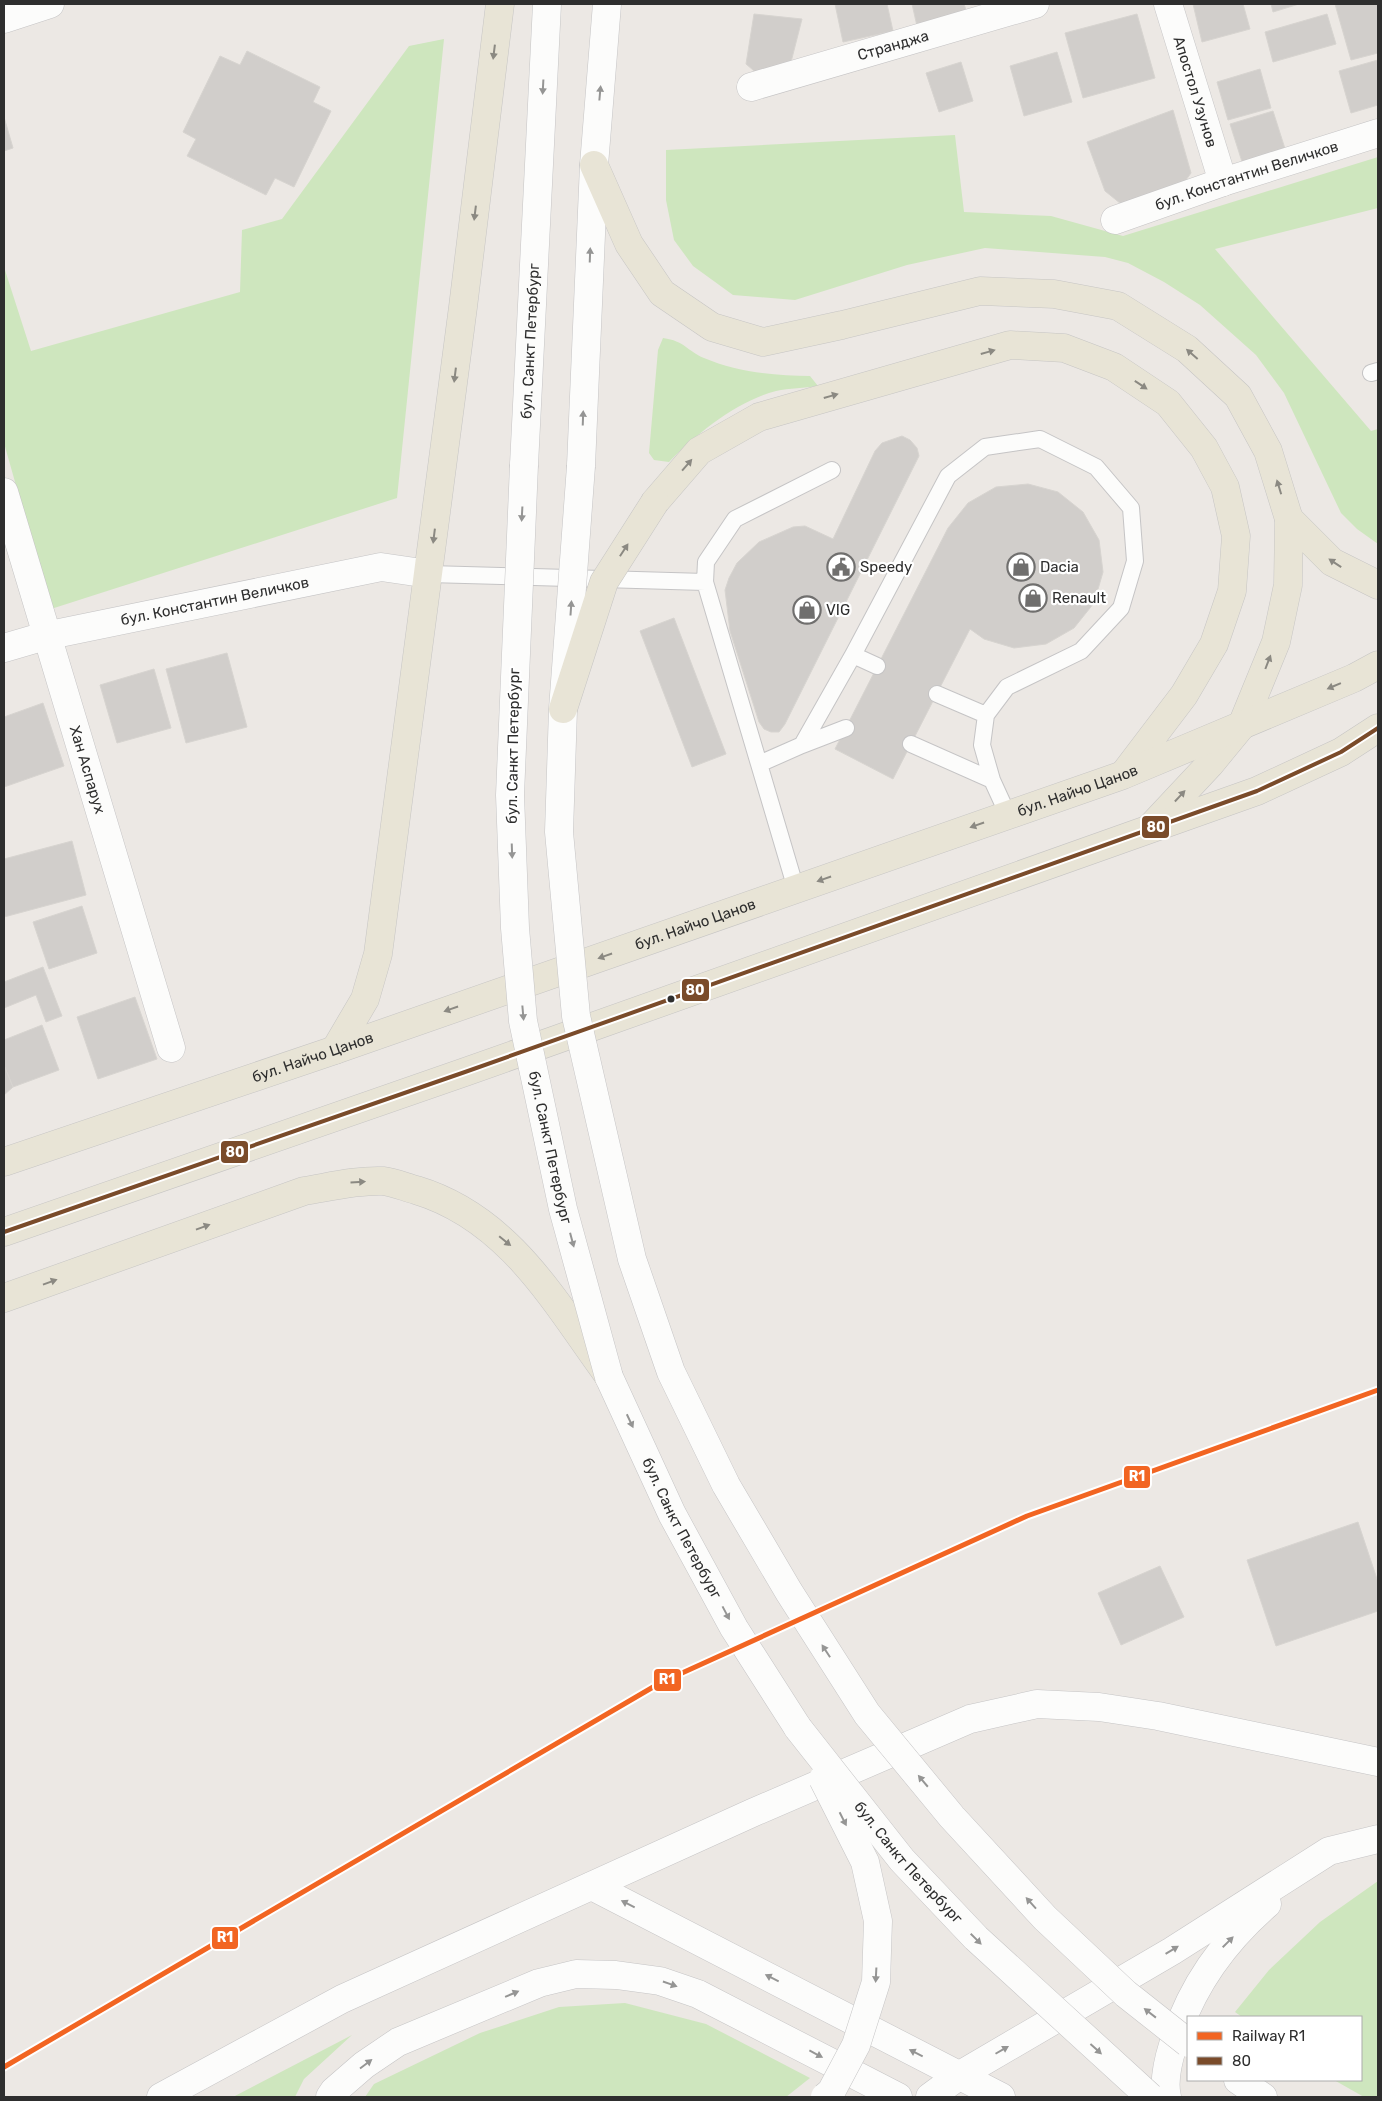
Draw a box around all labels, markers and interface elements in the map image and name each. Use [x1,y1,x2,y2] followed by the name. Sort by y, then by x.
[855,27,931,64] street label: Странджа
[1170,34,1221,150] street label: Апостол Узунов
[490,44,498,60] one-way arrow
[539,80,547,96] one-way arrow
[596,85,604,101] one-way arrow
[1153,137,1341,214] street label: бул. Константин Величков
[471,206,479,222] one-way arrow
[586,247,594,263] one-way arrow
[517,262,543,420] street label: бул. Санкт Петербург
[980,347,995,355] one-way arrow
[1186,349,1198,360] one-way arrow
[450,367,458,383] one-way arrow
[1134,380,1147,390] one-way arrow
[824,392,839,400] one-way arrow
[580,409,588,425] one-way arrow
[681,459,693,471] one-way arrow
[1274,479,1282,494] one-way arrow
[518,506,526,522] one-way arrow
[429,528,437,544] one-way arrow
[619,544,629,557] one-way arrow
[826,552,856,582] public building icon: Speedy
[1006,552,1036,582] shop icon: Dacia
[860,558,912,576] place label: Speedy
[1040,558,1079,576] place label: Dacia
[1328,558,1342,568] one-way arrow
[119,573,311,629] street label: бул. Константин Величков
[1018,583,1048,613] shop icon: Renault
[1052,589,1106,607] place label: Renault
[792,595,822,625] shop icon: VIG
[567,600,575,616] one-way arrow
[826,601,850,619] place label: VIG
[1265,655,1272,670] one-way arrow
[503,667,523,824] street label: бул. Санкт Петербург
[1326,682,1341,690] one-way arrow
[66,724,109,816] street label: Хан Аспарух
[1015,761,1141,820] street label: бул. Найчо Цанов
[1174,791,1186,803] one-way arrow
[1141,815,1170,839] line badge: 80
[1147,819,1166,836] text: 80
[970,822,985,829] one-way arrow
[508,843,516,859] one-way arrow
[816,875,831,883] one-way arrow
[632,895,758,954] street label: бул. Найчо Цанов
[597,952,612,960] one-way arrow
[681,978,710,1002] line badge: 80
[686,982,705,999] text: 80
[666,994,676,1004] unlabelled marker
[443,1005,458,1013] one-way arrow
[519,1006,527,1022] one-way arrow
[250,1028,376,1086] street label: бул. Найчо Цанов
[525,1069,576,1226] street label: бул. Санкт Петербург
[220,1140,249,1164] line badge: 80
[226,1144,245,1161] text: 80
[351,1178,367,1186] one-way arrow
[196,1223,211,1231] one-way arrow
[568,1233,576,1248] one-way arrow
[499,1235,511,1246] one-way arrow
[42,1278,57,1285] one-way arrow
[626,1414,634,1428] one-way arrow
[638,1455,726,1602] street label: бул. Санкт Петербург
[1123,1465,1151,1489] line badge: R1
[1129,1468,1145,1485] text: R1
[722,1606,730,1621] one-way arrow
[822,1644,831,1657] one-way arrow
[653,1668,682,1692] line badge: R1
[659,1671,675,1688] text: R1
[917,1775,928,1788] one-way arrow
[850,1798,967,1928] street label: бул. Санкт Петербург
[839,1812,847,1826] one-way arrow
[1025,1896,1036,1909] one-way arrow
[620,1900,635,1908] one-way arrow
[211,1926,239,1950] line badge: R1
[217,1929,233,1946] text: R1
[970,1932,982,1944] one-way arrow
[1222,1936,1234,1948] one-way arrow
[1166,1946,1179,1955] one-way arrow
[872,1967,880,1983] one-way arrow
[765,1974,779,1982] one-way arrow
[663,1980,678,1988] one-way arrow
[505,1990,519,1998] one-way arrow
[1144,2007,1157,2018] one-way arrow
[1187,2016,1362,2081] legend
[1232,2027,1305,2045] text: Railway R1
[1089,2043,1101,2055] one-way arrow
[995,2046,1008,2055] one-way arrow
[909,2049,924,2057] one-way arrow
[809,2050,823,2058] one-way arrow
[1232,2052,1251,2070] text: 80
[359,2059,373,2069] one-way arrow

